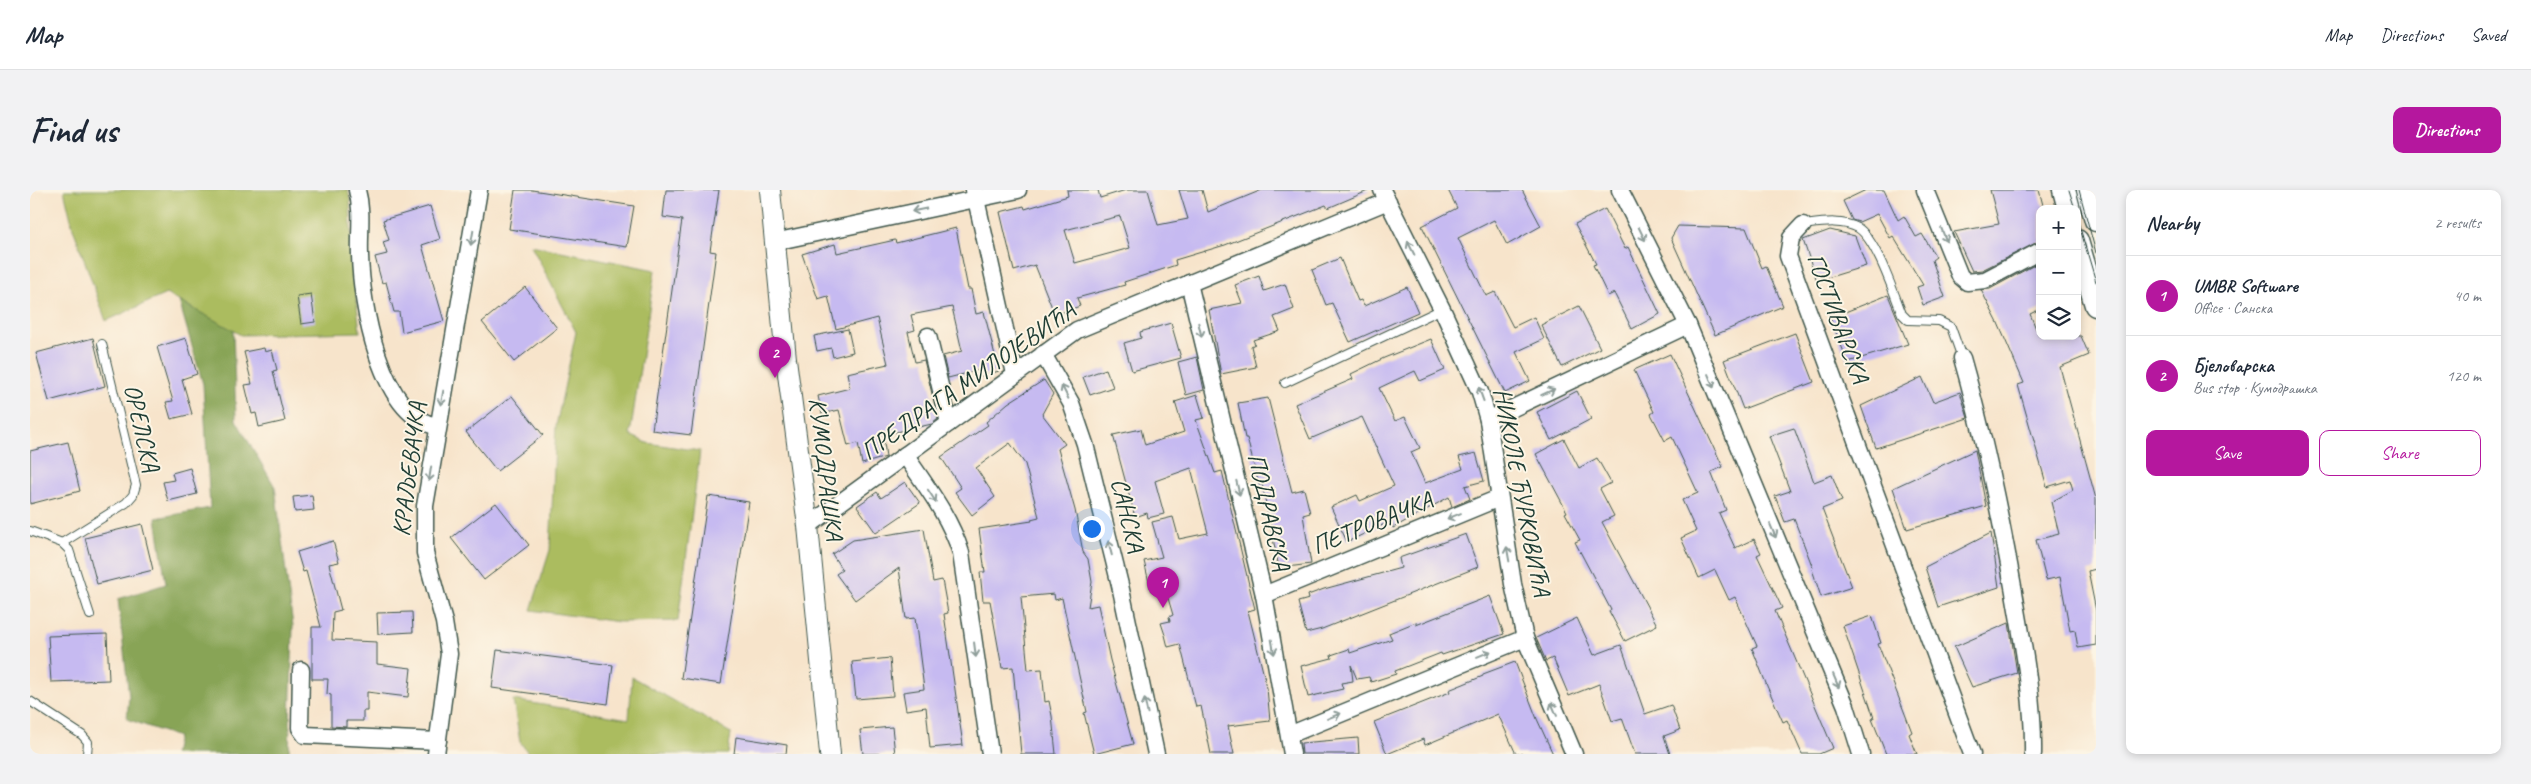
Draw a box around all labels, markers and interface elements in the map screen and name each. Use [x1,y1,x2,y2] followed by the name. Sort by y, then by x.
[25,20,62,50] text: Map
[2325,24,2352,46] text: Map
[2380,24,2443,46] text: Directions
[2471,24,2506,46] text: Saved
[2393,107,2501,153] button: Directions
[30,108,117,153] text: Find us
[2036,205,2081,340] map controls
[2036,205,2081,250] button: +
[912,206,928,216] one-way arrow
[2146,210,2199,236] text: Nearby
[2434,213,2481,233] text: 2 results
[1638,226,1647,241] one-way arrow
[1939,227,1949,242] one-way arrow
[466,230,476,246] one-way arrow
[1406,240,1416,255] one-way arrow
[1800,249,1877,389] street label: ГОСТИВАРСКА
[2036,250,2081,295] button: −
[2193,274,2298,298] text: UMBR Software
[2158,286,2166,306] text: 1
[2454,286,2481,306] text: 40 m
[854,294,1083,467] street label: ПРЕДРАГА МИЛОЈЕВИЋА
[2036,295,2081,340] button: layers
[2193,298,2272,318] text: Office · Санска
[1196,322,1205,338] one-way arrow
[759,337,791,378] pin: 2
[2193,354,2274,378] text: Бјеловарска
[2158,366,2166,386] text: 2
[2447,366,2481,386] text: 120 m
[1707,373,1716,388] one-way arrow
[2193,378,2317,398] text: Bus stop · Кумодрашка
[116,381,168,475] street label: ОРЕЛСКА
[1060,385,1069,400] one-way arrow
[1486,385,1558,600] street label: НИКОЛЕ ЂУРКОВИЋА
[1476,387,1485,403] one-way arrow
[1540,387,1555,397] one-way arrow
[437,390,447,406] one-way arrow
[801,396,851,544] street label: КУМОДРАШКА
[385,400,433,538] street label: КРАЉЕВАЧКА
[2146,430,2309,476] button: Save
[2319,430,2481,476] button: Share
[1240,450,1298,574] street label: ПОДРАВСКА
[424,466,434,482] one-way arrow
[1103,475,1153,556] street label: САНСКА
[1234,480,1243,496] one-way arrow
[1307,484,1438,562] street label: ПЕТРОВАЧКА
[927,489,937,503] one-way arrow
[1447,512,1462,522] one-way arrow
[1079,516,1105,542] your location
[1769,523,1779,538] one-way arrow
[1105,540,1114,556] one-way arrow
[1503,547,1513,563] one-way arrow
[1147,567,1179,608] pin: 1
[1269,639,1278,655] one-way arrow
[970,642,980,658] one-way arrow
[1476,649,1491,659] one-way arrow
[1831,673,1841,688] one-way arrow
[1141,699,1150,715] one-way arrow
[1549,702,1559,717] one-way arrow
[1326,711,1341,721] one-way arrow

